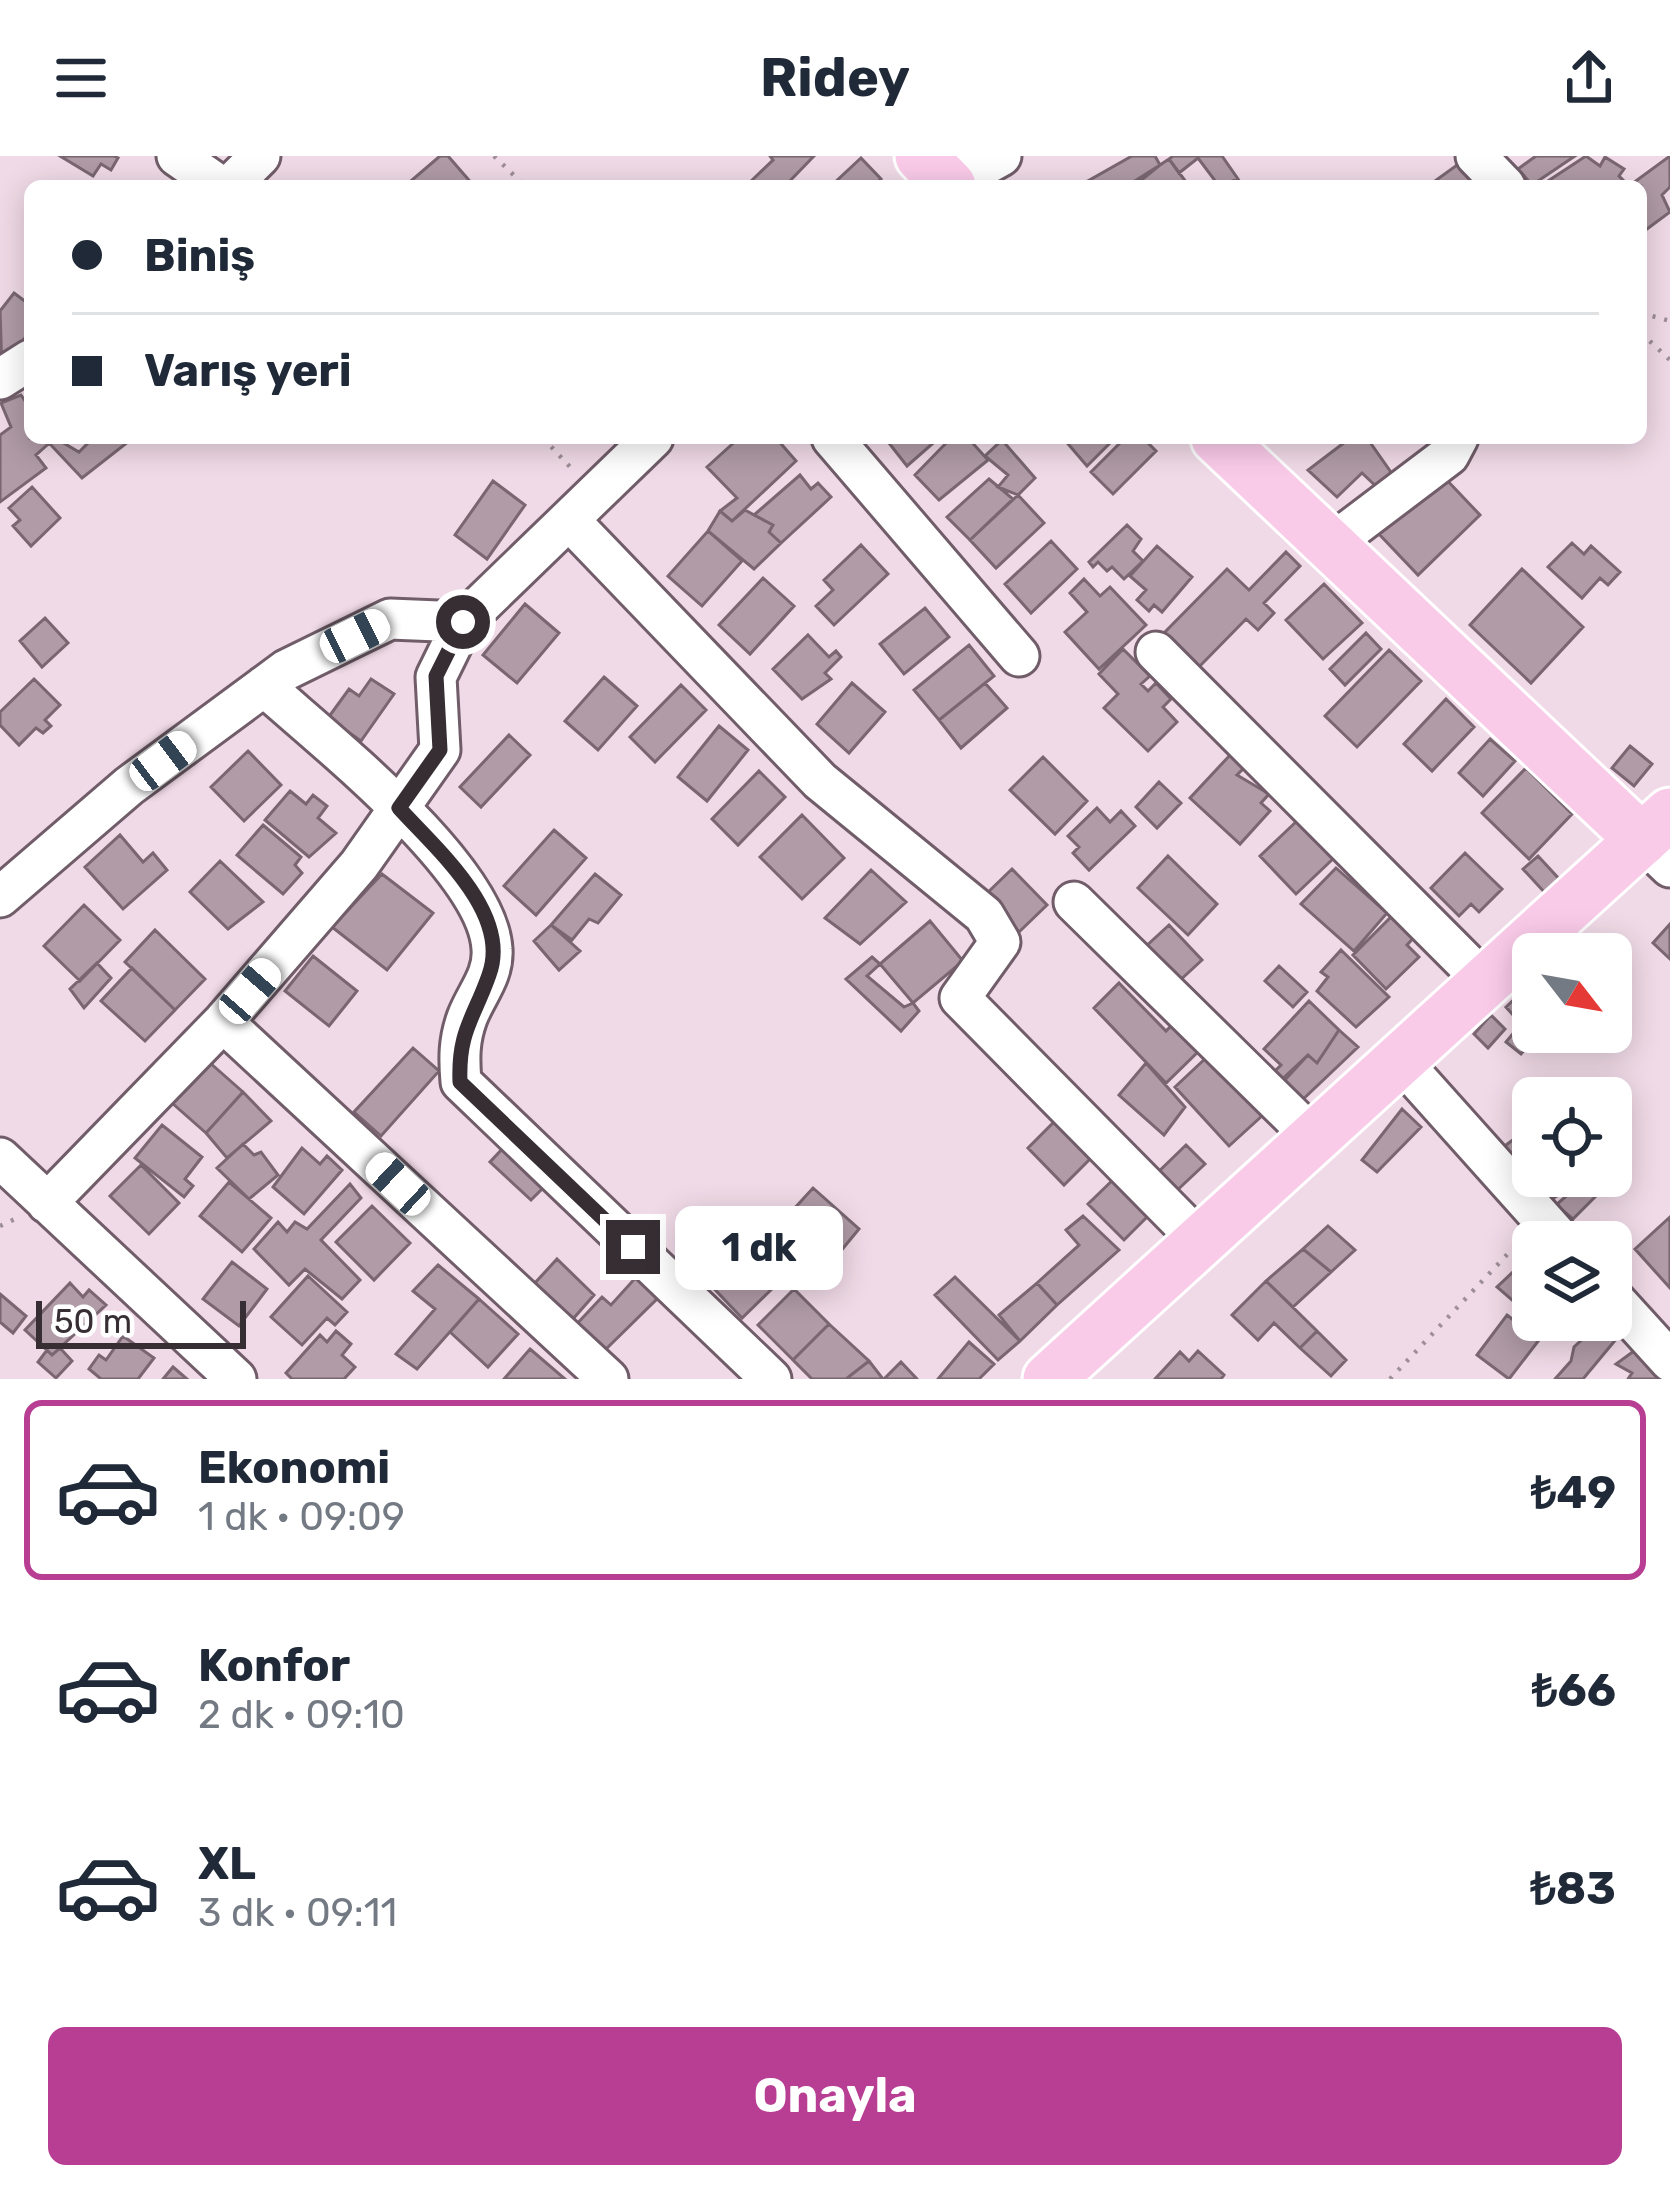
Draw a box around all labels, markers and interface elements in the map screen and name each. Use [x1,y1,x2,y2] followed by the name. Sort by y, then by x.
[48,45,114,111] icon: menu
[1556,45,1622,111] icon: share
[760,46,910,110] text: Ridey
[144,229,255,282] text: Biniş
[144,344,352,397] text: Varış yeri
[436,595,490,649] route start
[315,604,395,668] car
[123,725,203,797] car
[1512,933,1632,1053] north arrow
[1512,933,1632,1341] map controls
[213,952,287,1030] car
[1512,1077,1632,1197] button: locate
[359,1146,437,1222] car
[675,1205,843,1289] callout: 1 dk
[606,1220,660,1274] route end
[1512,1221,1632,1341] button: layers
[721,1225,797,1271] text: 1 dk
[36,1295,246,1348] scale bar
[54,1302,132,1341] text: 50 m
[54,1436,162,1544] icon: car
[198,1441,390,1494] text: Ekonomi
[1531,1466,1616,1519] text: ₺49
[198,1494,405,1540] text: 1 dk · 09:09
[54,1634,162,1742] icon: car
[198,1639,350,1692] text: Konfor
[1532,1664,1616,1717] text: ₺66
[198,1692,405,1738] text: 2 dk · 09:10
[54,1832,162,1940] icon: car
[198,1837,256,1890] text: XL
[1530,1862,1616,1915] text: ₺83
[198,1890,397,1936] text: 3 dk · 09:11
[48,2027,1622,2165] button: Onayla

